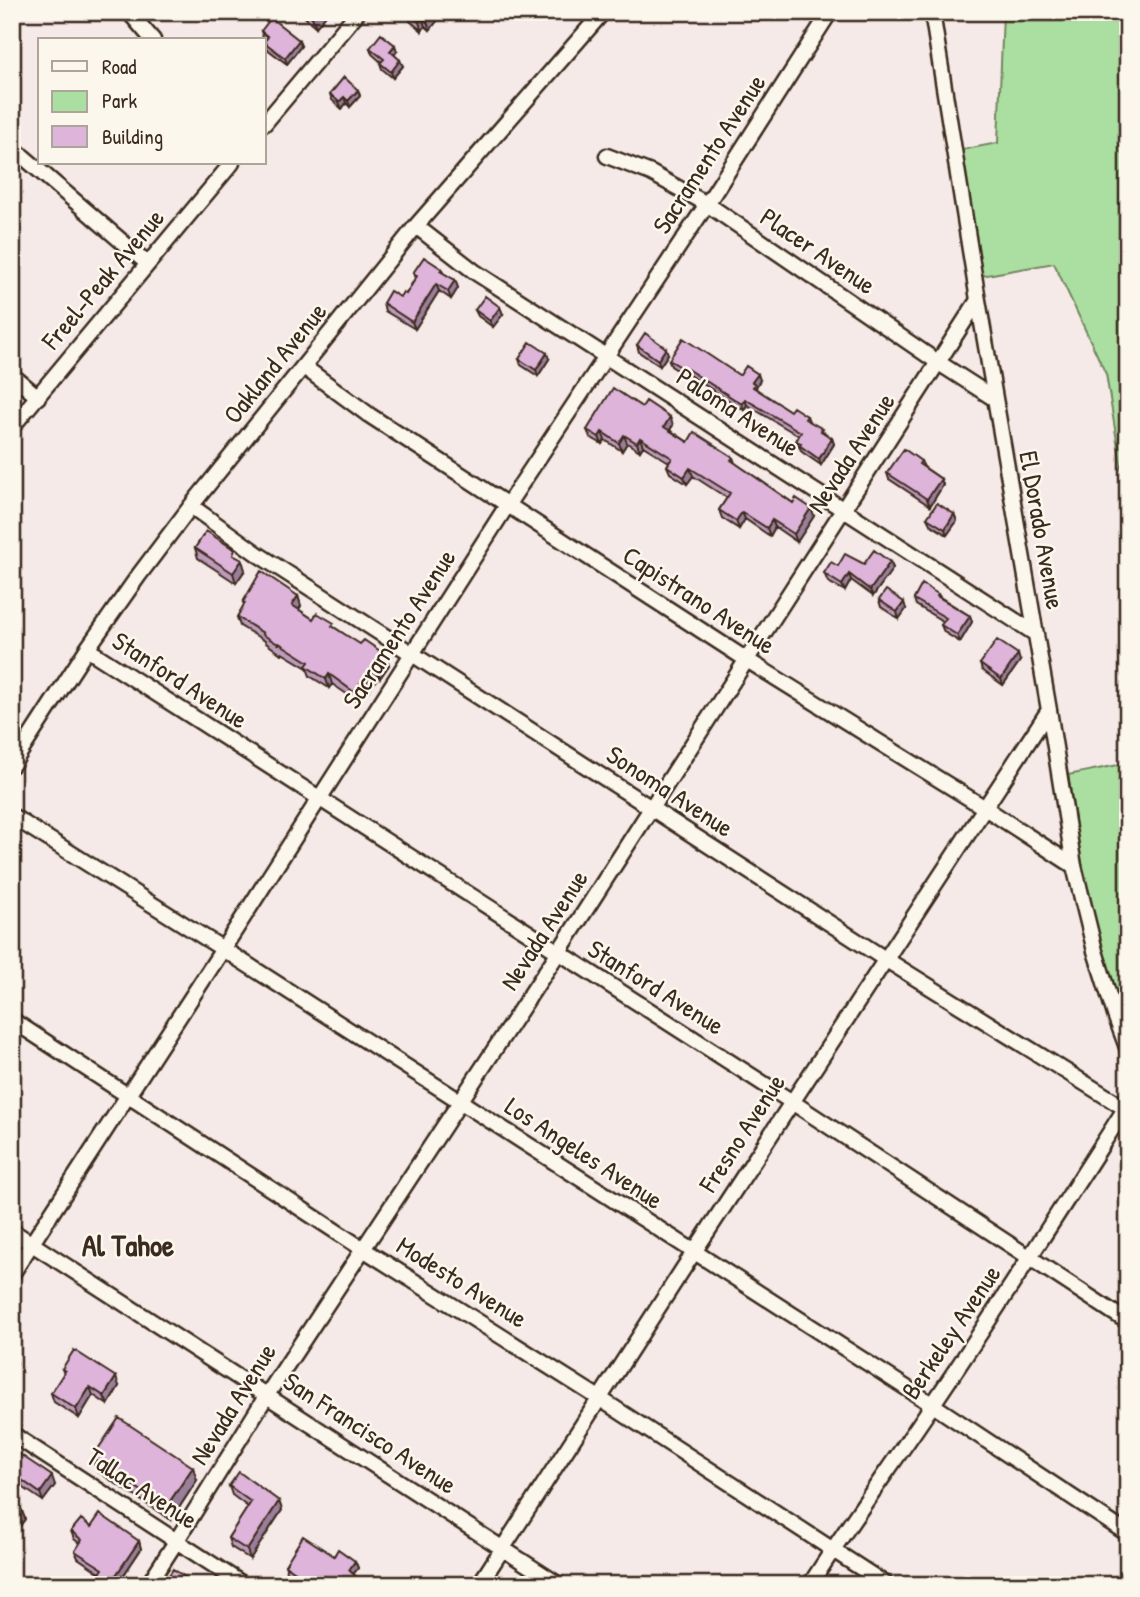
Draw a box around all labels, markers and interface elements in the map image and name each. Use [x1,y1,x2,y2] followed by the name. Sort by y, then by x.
[38,38,266,164] legend
[102,52,136,81] text: Road
[644,67,773,240] street label: Sacramento Avenue
[102,86,137,115] text: Park
[102,122,163,151] text: Building
[754,199,883,302] street label: Placer Avenue
[33,201,172,357] street label: Freel-Peak Avenue
[215,295,334,431] street label: Oakland Avenue
[670,359,806,464] street label: Paloma Avenue
[799,386,903,520] street label: Nevada Avenue
[1011,448,1074,612] street label: El Dorado Avenue
[616,537,782,662] street label: Capistrano Avenue
[334,542,463,715] street label: Sacramento Avenue
[106,623,255,736] street label: Stanford Avenue
[600,737,740,845] street label: Sonoma Avenue
[492,863,596,997] street label: Nevada Avenue
[581,931,731,1042] street label: Stanford Avenue
[690,1067,793,1199] street label: Fresno Avenue
[499,1088,670,1217] street label: Los Angeles Avenue
[82,1225,174,1265] district label: Al Tahoe
[390,1228,534,1336] street label: Modesto Avenue
[893,1258,1008,1406] street label: Berkeley Avenue
[181,1336,284,1471] street label: Nevada Avenue
[277,1363,464,1502] street label: San Francisco Avenue
[80,1439,205,1537] street label: Tallac Avenue

